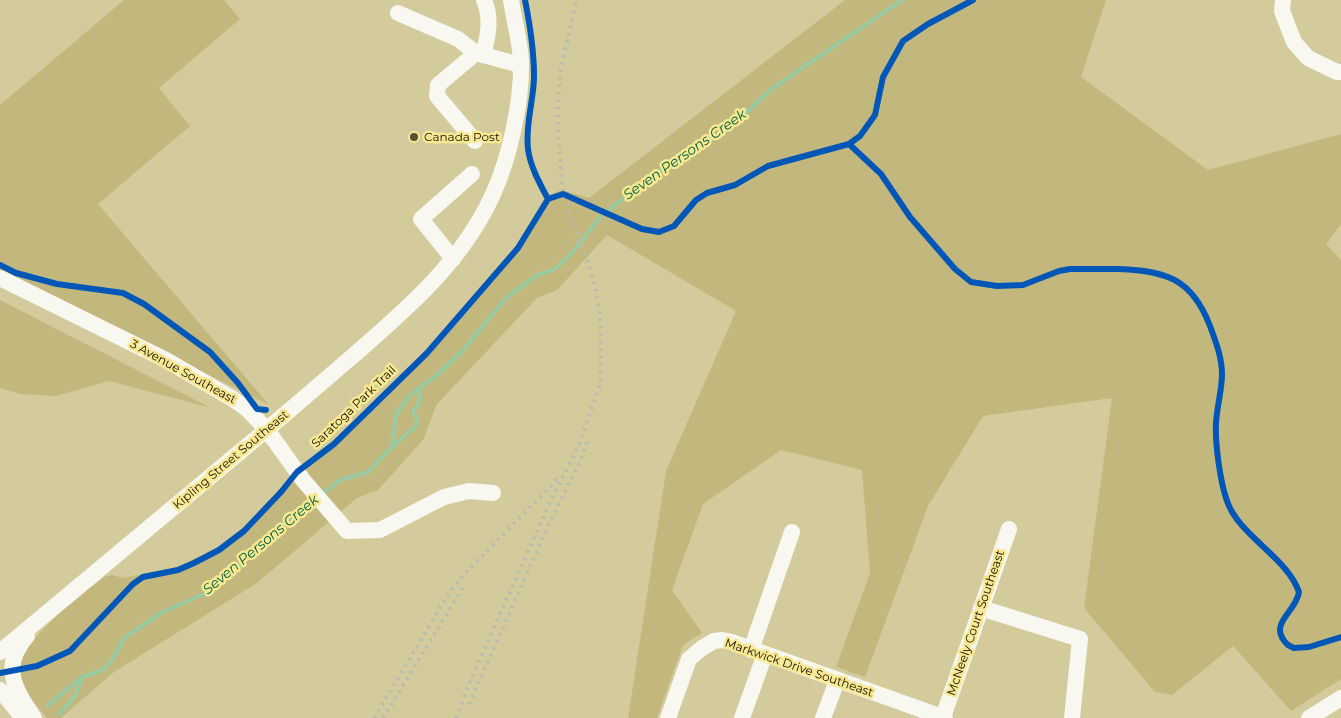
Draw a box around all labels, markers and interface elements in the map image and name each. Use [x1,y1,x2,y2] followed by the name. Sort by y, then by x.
[620,106,750,204] water label: Seven Persons Creek
[424,130,500,144] place label: Canada Post
[408,131,420,143] marker: Canada Post
[127,337,239,407] street label: 3 Avenue Southeast
[309,363,399,451] street label: Saratoga Park Trail
[170,408,292,512] street label: Kipling Street Southeast
[200,492,322,598] water label: Seven Persons Creek
[944,548,1008,698] street label: McNeely Court Southeast
[723,636,875,700] street label: Markwick Drive Southeast

